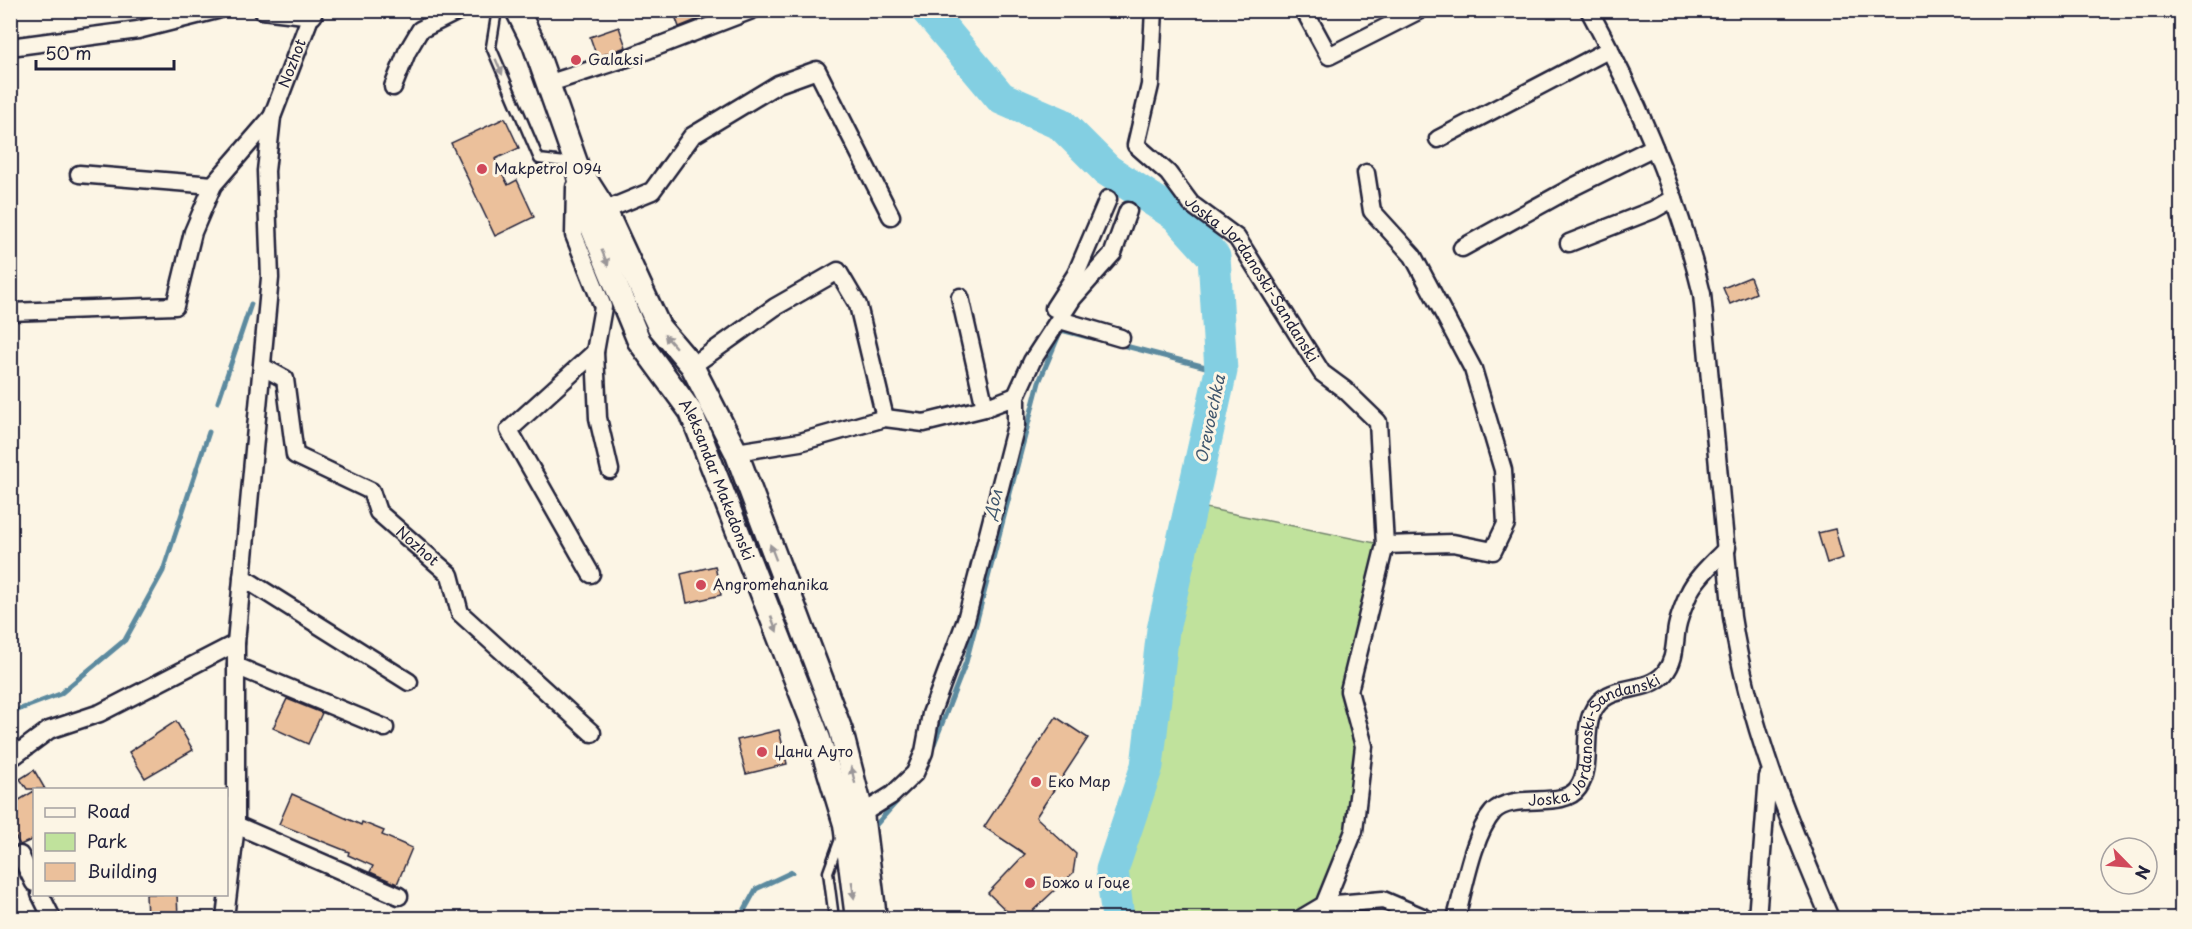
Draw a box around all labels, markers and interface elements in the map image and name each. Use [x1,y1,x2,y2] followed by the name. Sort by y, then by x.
[36,33,174,71] scale bar
[271,35,311,91] street label: Nozhot
[45,39,92,66] text: 50 m
[588,47,643,70] place label: Galaksi
[569,53,583,67] marker: Galaksi
[494,58,504,76] one-way arrow
[494,156,602,179] place label: Makpetrol 094
[475,162,489,176] marker: Makpetrol 094
[1179,191,1325,366] street label: Joska Jordanoski-Sandanski
[600,250,610,268] one-way arrow
[663,333,677,348] one-way arrow
[1188,371,1230,465] water label: Orevoechka
[675,393,761,564] street label: Aleksandar Makedonski
[976,486,1008,523] water label: Дол
[392,520,445,570] street label: Nozhot
[768,543,778,561] one-way arrow
[713,572,829,595] place label: Angromehanika
[694,578,708,592] marker: Angromehanika
[770,615,779,633] one-way arrow
[1528,668,1664,811] street label: Joska Jordanoski-Sandanski
[774,739,853,762] place label: Џани Ауто
[755,745,769,759] marker: Џани Ауто
[848,766,857,784] one-way arrow
[1048,769,1111,792] place label: Еко Мар
[1029,775,1043,789] marker: Еко Мар
[33,788,228,896] legend
[87,797,131,824] text: Road
[87,827,127,854] text: Park
[2099,836,2159,896] north arrow
[87,857,157,884] text: Building
[2130,862,2157,884] text: N
[1042,870,1130,893] place label: Божо и Гоце
[1023,876,1037,890] marker: Божо и Гоце
[849,881,858,900] one-way arrow

